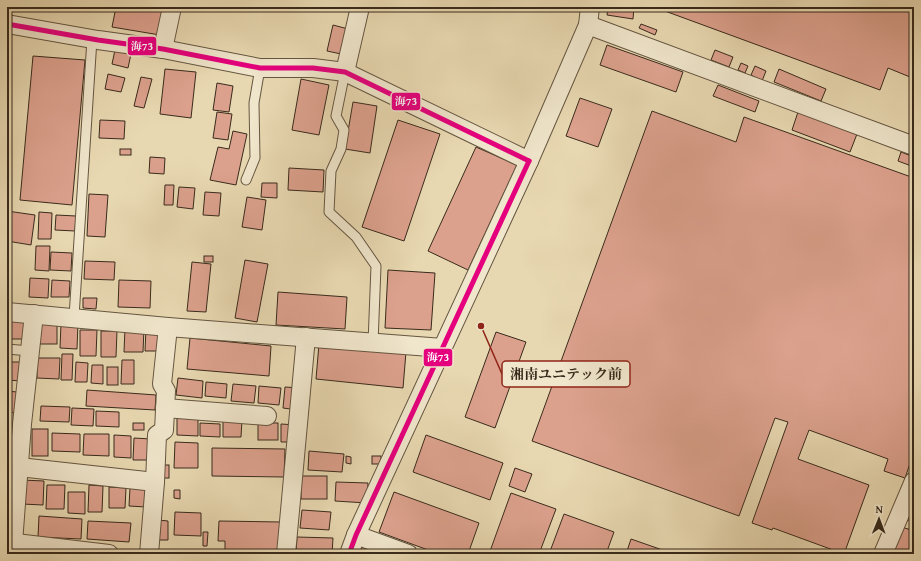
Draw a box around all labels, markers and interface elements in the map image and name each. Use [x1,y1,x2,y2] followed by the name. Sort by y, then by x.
[127,36,157,56] line badge: 海73
[131,38,153,54] text: 海73
[391,92,421,111] line badge: 海73
[395,93,417,109] text: 海73
[423,348,453,367] line badge: 海73
[427,349,449,365] text: 海73
[502,361,630,387] callout: 湘南ユニテック前
[510,364,622,384] text: 湘南ユニテック前
[859,499,899,539] north arrow
[875,501,884,517] text: N

